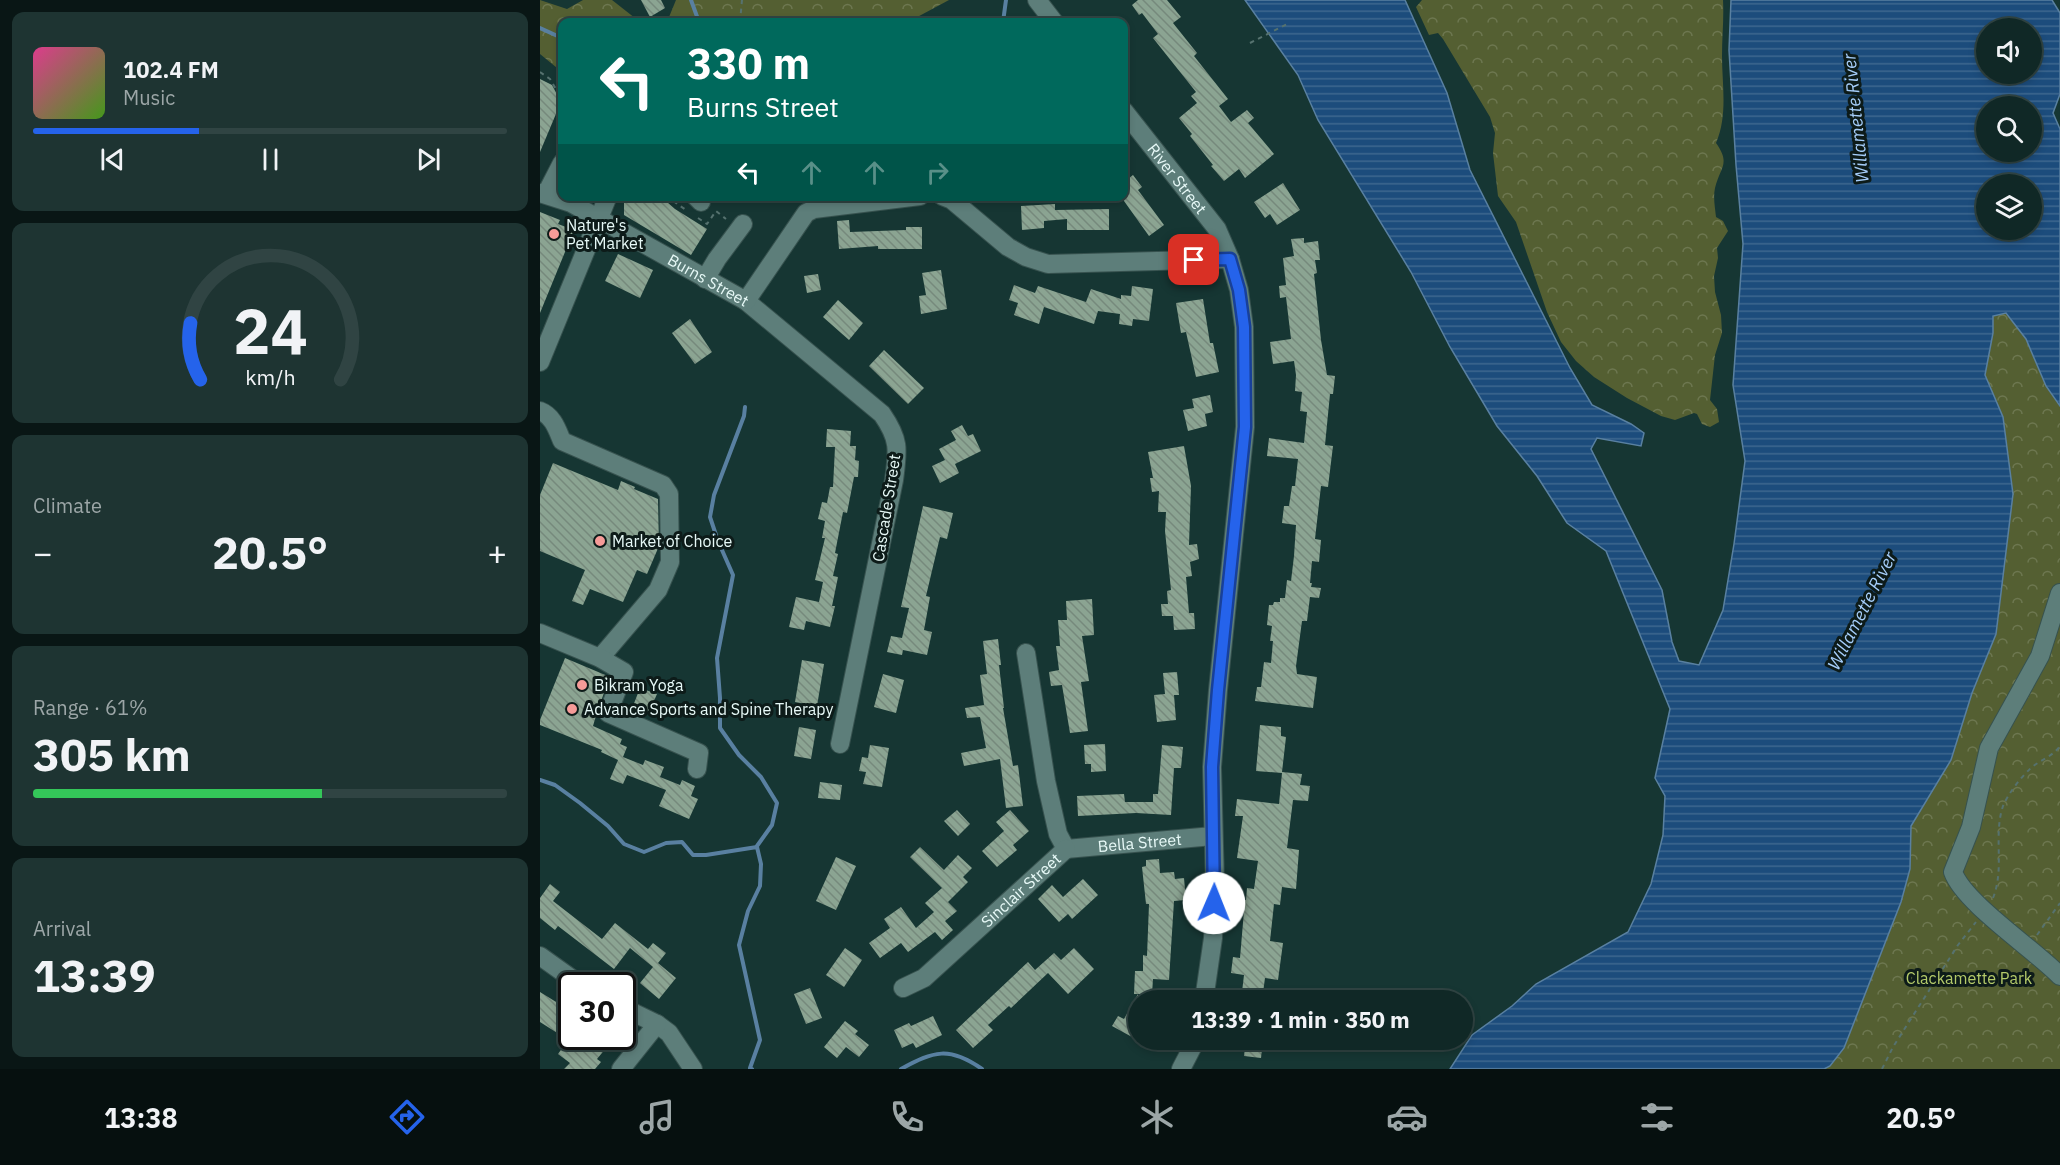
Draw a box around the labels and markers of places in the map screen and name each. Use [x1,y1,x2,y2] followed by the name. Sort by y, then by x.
[566,215,644,253] place label: Nature's Pet Market
[547,227,561,241] marker: Nature's Pet Market
[1168,234,1219,285] pin
[612,531,733,551] place label: Market of Choice
[593,534,607,548] marker: Market of Choice
[594,675,684,695] place label: Bikram Yoga
[575,678,589,692] marker: Bikram Yoga
[584,699,834,719] place label: Advance Sports and Spine Therapy
[565,702,579,716] marker: Advance Sports and Spine Therapy

